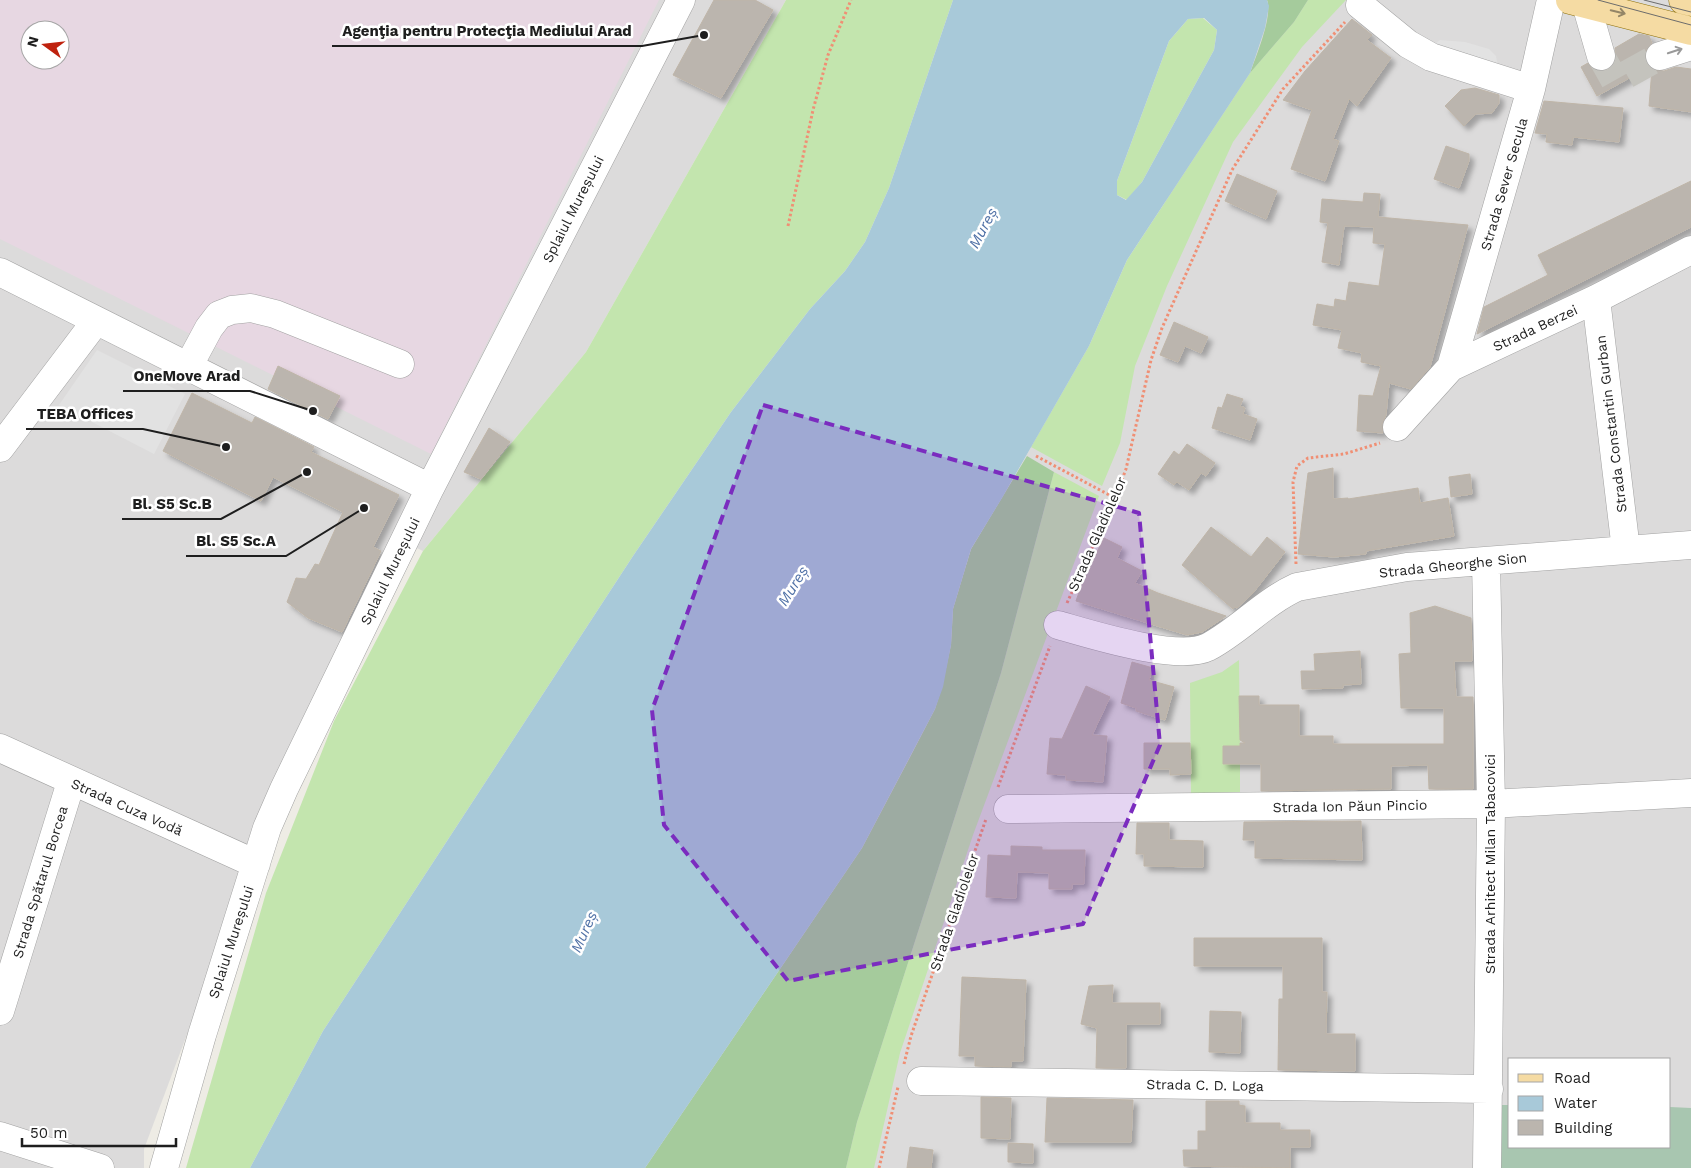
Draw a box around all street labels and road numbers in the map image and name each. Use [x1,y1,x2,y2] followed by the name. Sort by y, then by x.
[1477,116,1531,252] street label: Strada Sever Secula
[539,153,608,265] street label: Splaiul Mureșului
[1490,301,1580,355] street label: Strada Berzei
[1592,334,1630,514] street label: Strada Constantin Gurban
[1065,474,1130,594] street label: Strada Gladiolelor
[357,515,424,628] street label: Splaiul Mureșului
[1378,549,1528,581] street label: Strada Gheorghe Sion
[1482,754,1498,974] street label: Strada Arhitect Milan Tabacovici
[69,775,185,839] street label: Strada Cuza Vodă
[1272,797,1428,815] street label: Strada Ion Păun Pincio
[9,804,71,960] street label: Strada Spătarul Borcea
[926,851,982,973] street label: Strada Gladiolelor
[205,884,258,1001] street label: Splaiul Mureșului
[1146,1076,1264,1094] street label: Strada C. D. Loga

